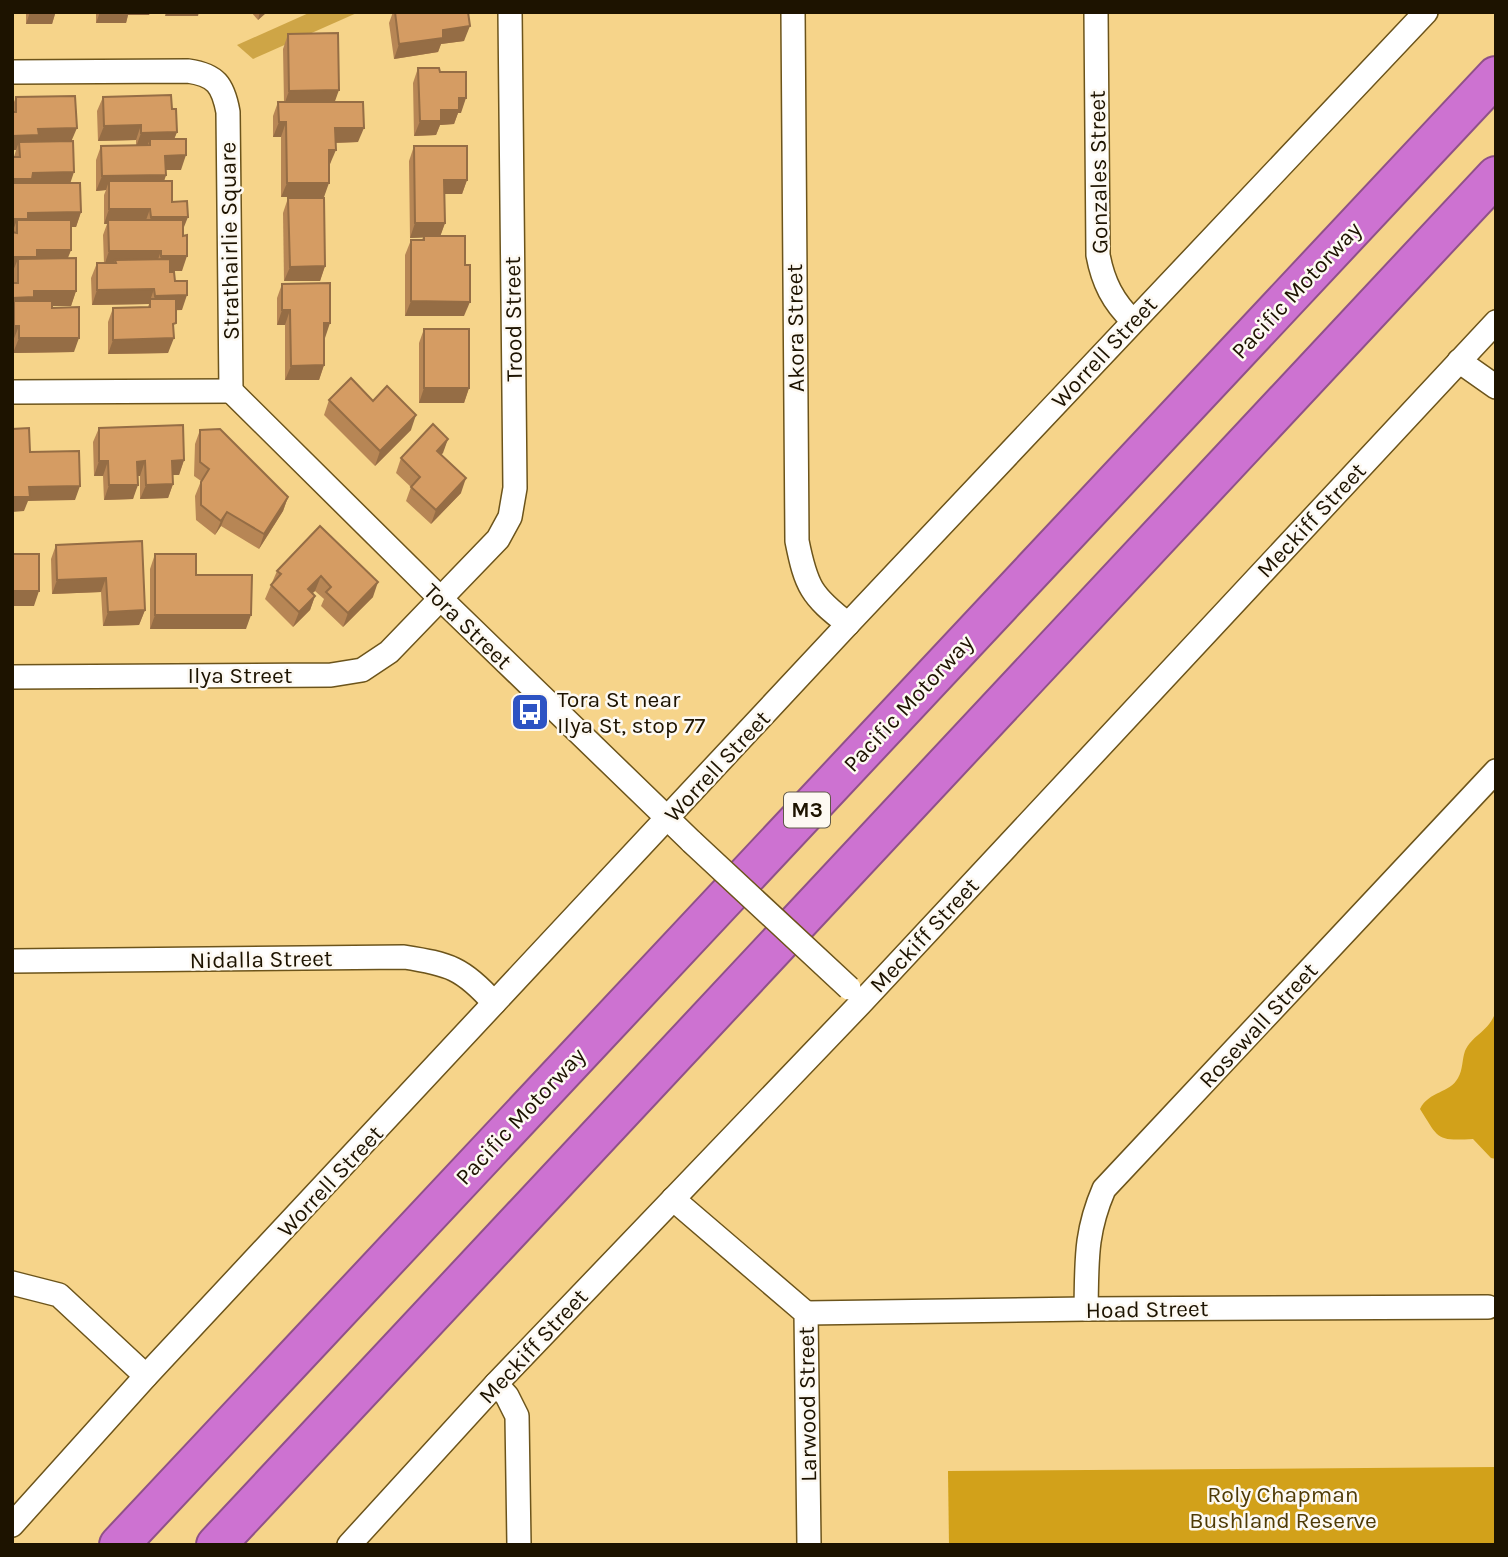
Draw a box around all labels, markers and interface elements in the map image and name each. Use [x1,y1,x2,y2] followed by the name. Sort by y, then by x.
[1084,90,1113,254] street label: Gonzales Street
[214,142,245,340] street label: Strathairlie Square
[1226,216,1367,365] street label: Pacific Motorway
[499,256,528,382] street label: Trood Street
[781,263,810,392] street label: Akora Street
[1046,291,1163,414] street label: Worrell Street
[1251,457,1372,583] street label: Meckiff Street
[418,578,518,675] street label: Tora Street
[838,629,979,778] street label: Pacific Motorway
[188,662,293,689] street label: Ilya Street
[557,686,706,739] place label: Tora St near Ilya St, stop 77
[509,691,551,733] bus stop icon: Tora St near Ilya St, stop 77
[659,705,776,828] street label: Worrell Street
[784,792,830,828] road number: M3
[864,872,985,998] street label: Meckiff Street
[189,945,333,974] street label: Nidalla Street
[1193,957,1323,1094] street label: Rosewall Street
[450,1042,591,1191] street label: Pacific Motorway
[272,1120,389,1243] street label: Worrell Street
[473,1283,594,1409] street label: Meckiff Street
[1085,1295,1209,1324] street label: Hoad Street
[793,1326,822,1482] street label: Larwood Street
[1189,1481,1377,1534] park label: Roly Chapman Bushland Reserve

